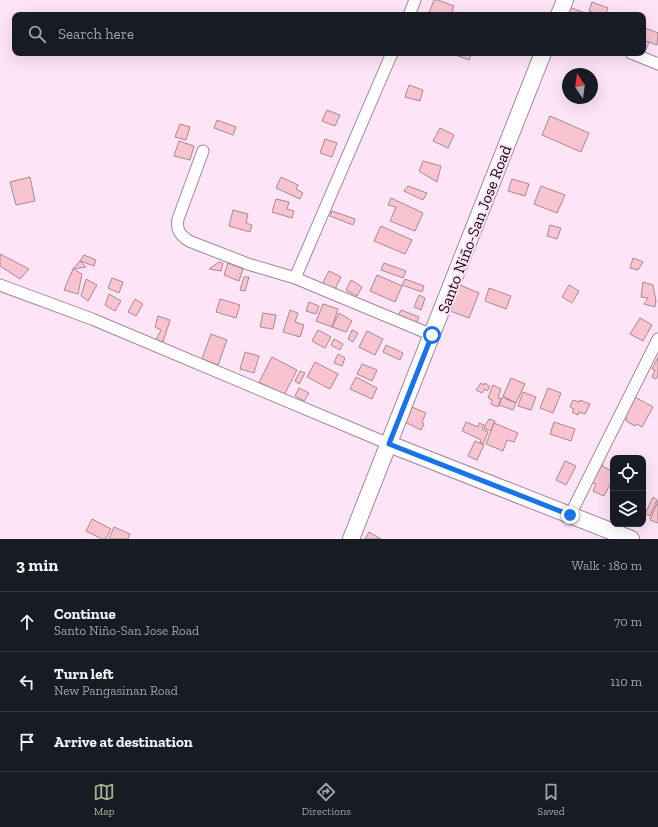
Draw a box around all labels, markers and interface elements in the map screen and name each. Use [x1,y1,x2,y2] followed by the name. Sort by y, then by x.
[12,12,646,56] search box
[26,23,48,45] icon: search
[58,25,134,43] text: Search here
[562,68,598,104] north arrow
[434,142,515,316] street label: Santo Niño-San Jose Road
[423,326,441,344] route start
[610,455,646,527] map controls
[610,455,646,491] button: locate
[610,491,646,527] button: layers
[561,506,579,524] route end
[16,555,58,575] text: 3 min
[572,558,642,573] text: Walk · 180 m
[54,605,116,623] text: Continue
[16,611,38,633] icon: ahead
[614,614,642,629] text: 70 m
[54,623,199,638] text: Santo Niño-San Jose Road
[54,665,114,683] text: Turn left
[16,671,38,693] icon: left
[610,674,642,689] text: 110 m
[54,683,178,698] text: New Pangasinan Road
[16,731,38,753] icon: arrive
[54,733,193,751] text: Arrive at destination
[93,781,115,818] tab: Map
[301,781,351,818] tab: Directions
[537,781,565,818] tab: Saved

